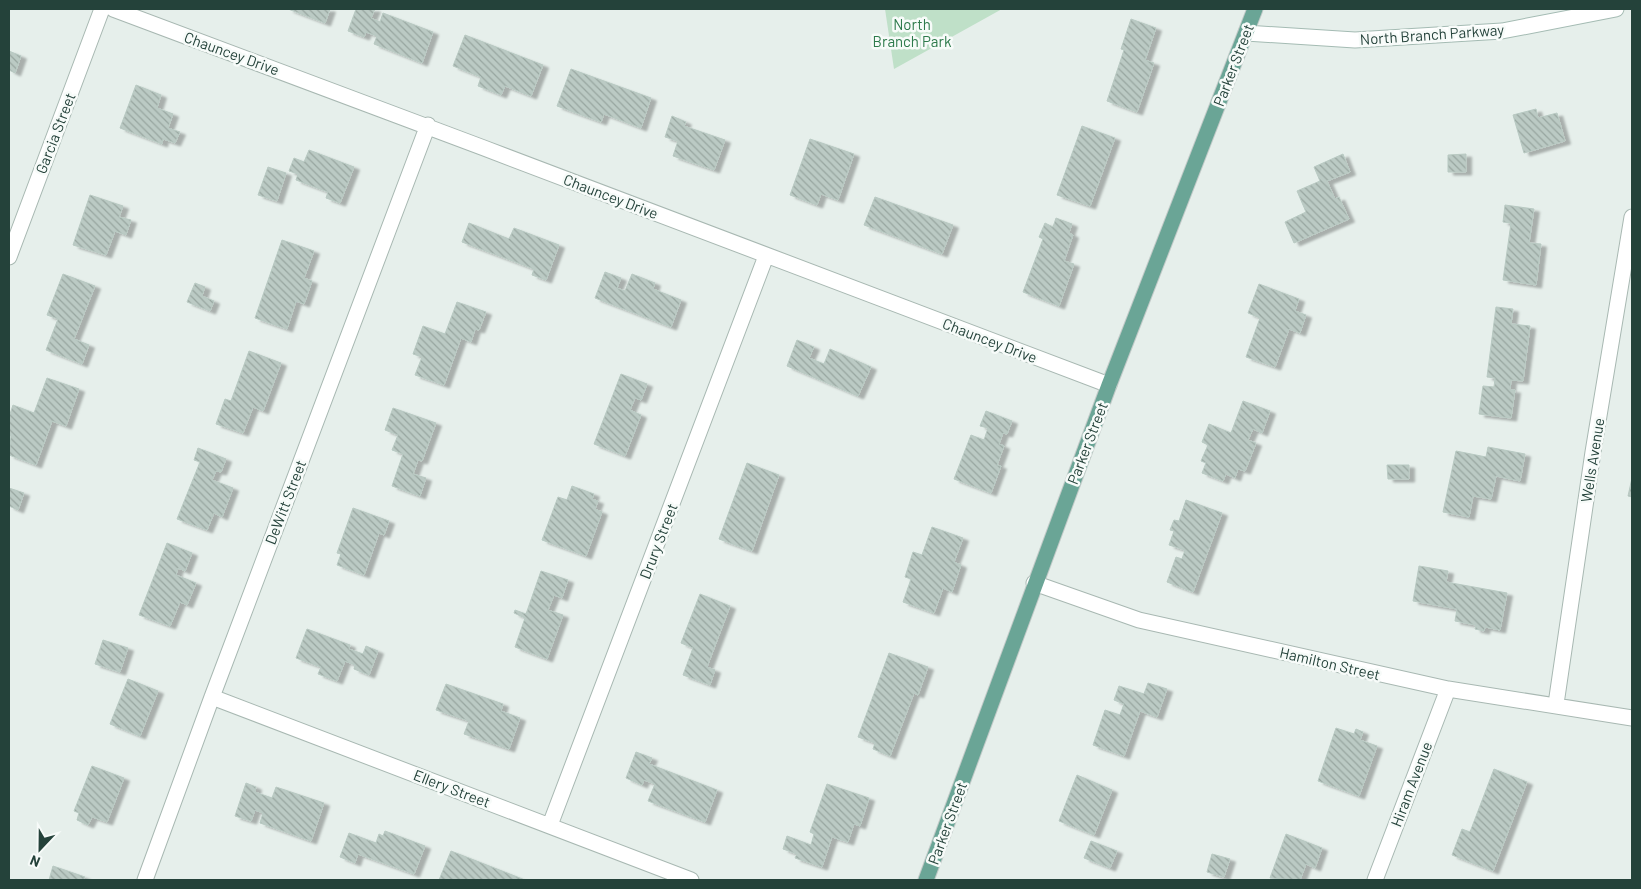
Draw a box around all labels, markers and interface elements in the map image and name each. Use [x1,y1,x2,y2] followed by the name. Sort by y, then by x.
[873,15,952,50] park label: North Branch Park
[1359,20,1505,48] street label: North Branch Parkway
[1209,21,1257,109] street label: Parker Street
[182,27,282,79] street label: Chauncey Drive
[31,90,79,176] street label: Garcia Street
[561,170,661,222] street label: Chauncey Drive
[940,314,1040,366] street label: Chauncey Drive
[1063,399,1111,487] street label: Parker Street
[1576,417,1608,503] street label: Wells Avenue
[261,457,309,547] street label: DeWitt Street
[635,501,681,581] street label: Drury Street
[1278,643,1382,683] street label: Hamilton Street
[1387,739,1435,829] street label: Hiram Avenue
[411,765,493,811] street label: Ellery Street
[924,779,970,867] street label: Parker Street
[15,824,65,874] north arrow
[27,852,42,871] text: N

